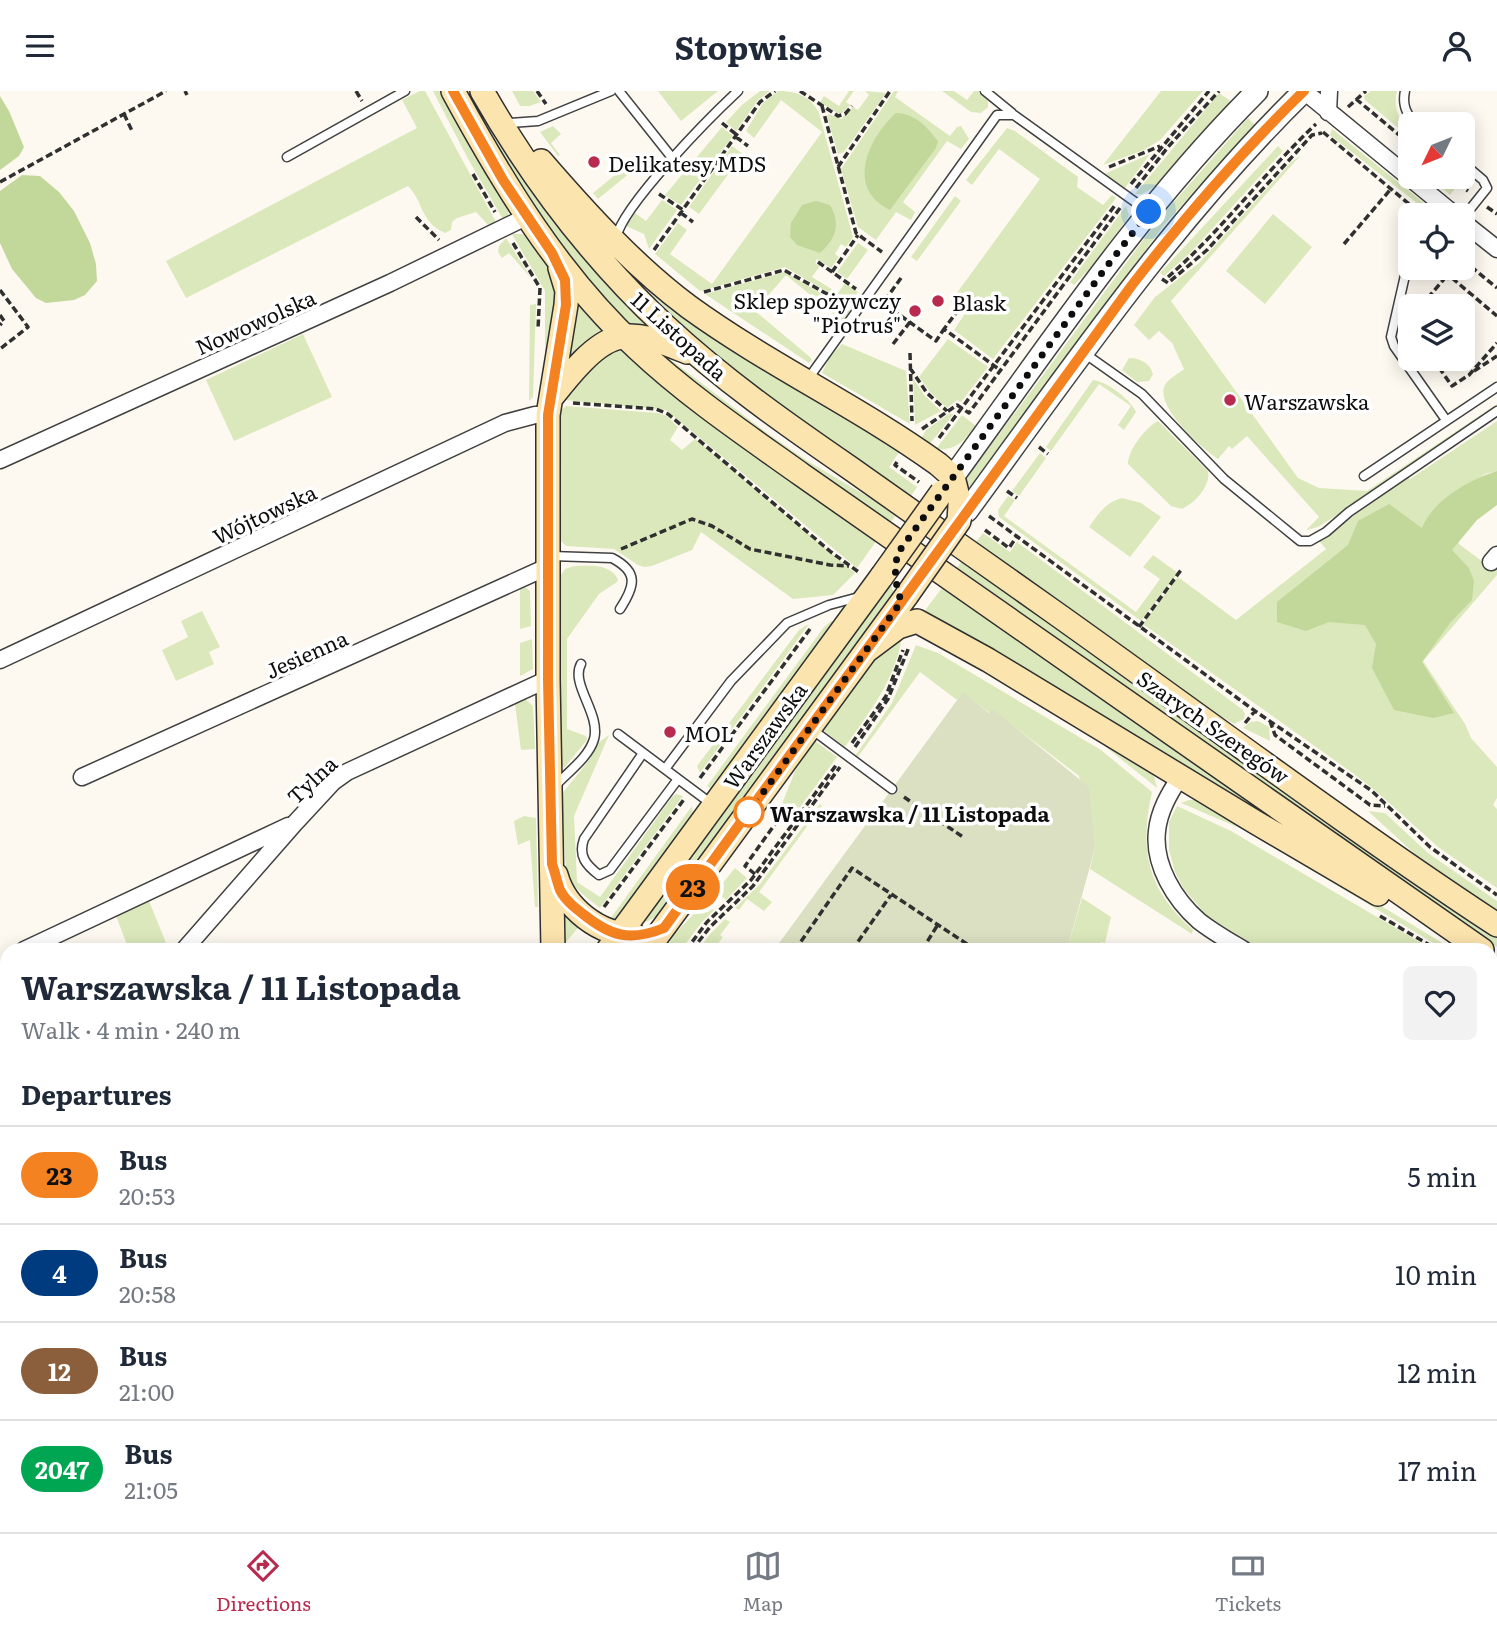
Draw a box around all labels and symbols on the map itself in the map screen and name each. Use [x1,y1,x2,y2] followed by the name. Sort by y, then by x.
[1398,112,1475,189] north arrow
[608,147,766,178] place label: Delikatesy MDS
[586,154,602,170] marker: Delikatesy MDS
[1131,194,1166,229] your location
[190,280,321,361] street label: Nowowolska
[625,283,735,387] street label: 11 Listopada
[734,284,902,339] place label: Sklep spożywczy "Piotruś"
[952,286,1006,317] place label: Blask
[930,293,946,309] marker: Blask
[907,303,923,319] marker: Sklep spożywczy "Piotruś"
[1244,385,1370,416] place label: Warszawska
[1222,392,1238,408] marker: Warszawska
[207,475,322,551] street label: Wójtowska
[260,621,353,685] street label: Jesienna
[1132,662,1296,790] street label: Szarych Szeregów
[715,675,814,795] street label: Warszawska
[684,717,734,748] place label: MOL
[662,724,678,740] marker: MOL
[279,747,344,810] street label: Tylna
[734,797,764,827] marker: Warszawska / 11 Listopada
[770,797,1051,828] place label: Warszawska / 11 Listopada
[662,864,724,910] line badge: 23

